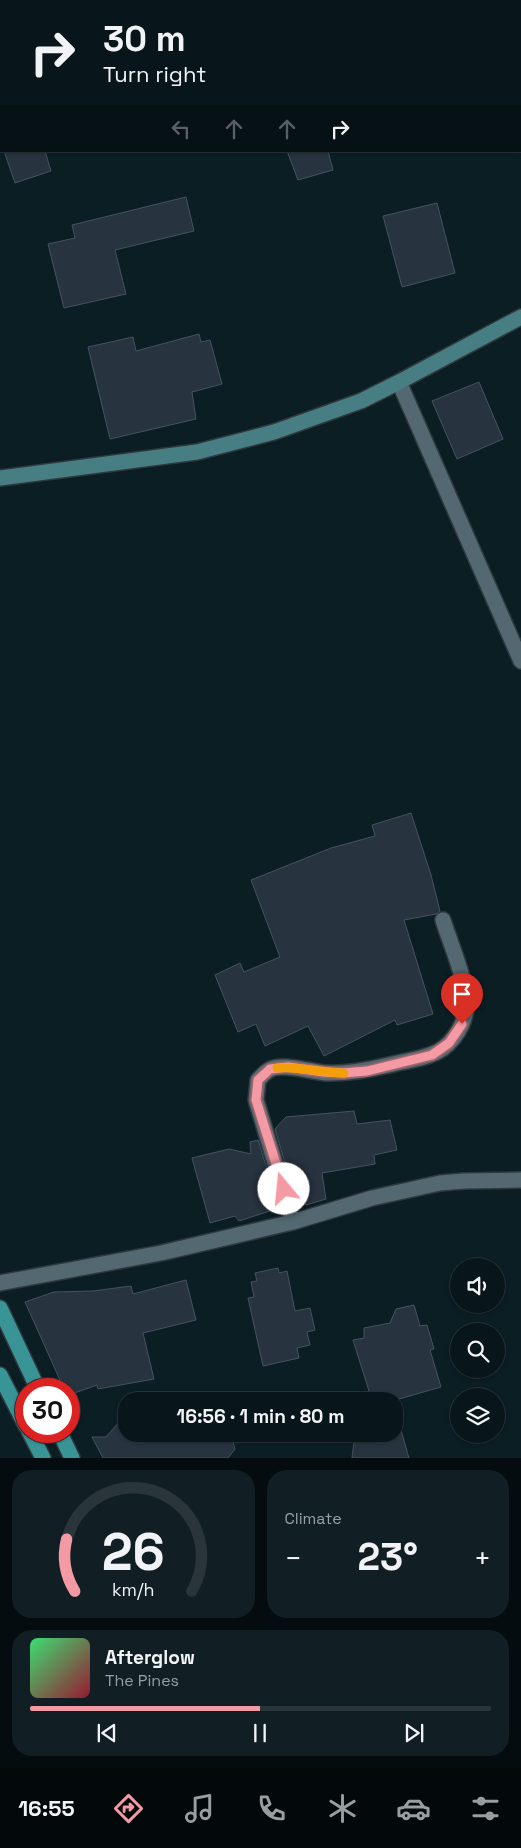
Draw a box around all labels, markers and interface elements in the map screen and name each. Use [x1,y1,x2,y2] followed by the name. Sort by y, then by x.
[103,17,186,61] text: 30 m
[20,20,85,85] icon: right
[103,60,206,88] text: Turn right
[167,115,195,143] icon: left
[220,115,248,143] icon: ahead
[273,115,301,143] icon: ahead
[326,115,354,143] icon: right
[441,973,483,1024] pin
[448,980,476,1008] icon: arrive
[257,1162,309,1214] position arrow
[450,1258,505,1443] map controls
[450,1258,505,1313] button: sound
[450,1323,505,1378] button: search
[15,1378,80,1443] speed limit sign: 30
[450,1388,505,1443] button: layers
[177,1404,344,1429] text: 16:56 · 1 min · 80 m
[285,1508,342,1529] text: Climate
[102,1519,165,1585] text: 26
[357,1533,418,1581] text: 23°
[285,1540,302,1576] text: −
[474,1540,491,1576] text: +
[112,1578,155,1601] text: km/h
[105,1645,195,1670] text: Afterglow
[105,1670,179,1691] text: The Pines
[93,1719,121,1747] icon: previous
[246,1719,274,1747] icon: pause
[400,1719,428,1747] icon: next
[111,1791,146,1826] icon: directions
[182,1791,217,1826] icon: music
[254,1791,289,1826] icon: phone
[325,1791,360,1826] icon: climate
[396,1791,431,1826] icon: car
[468,1791,503,1826] icon: filters
[18,1794,75,1822] text: 16:55

